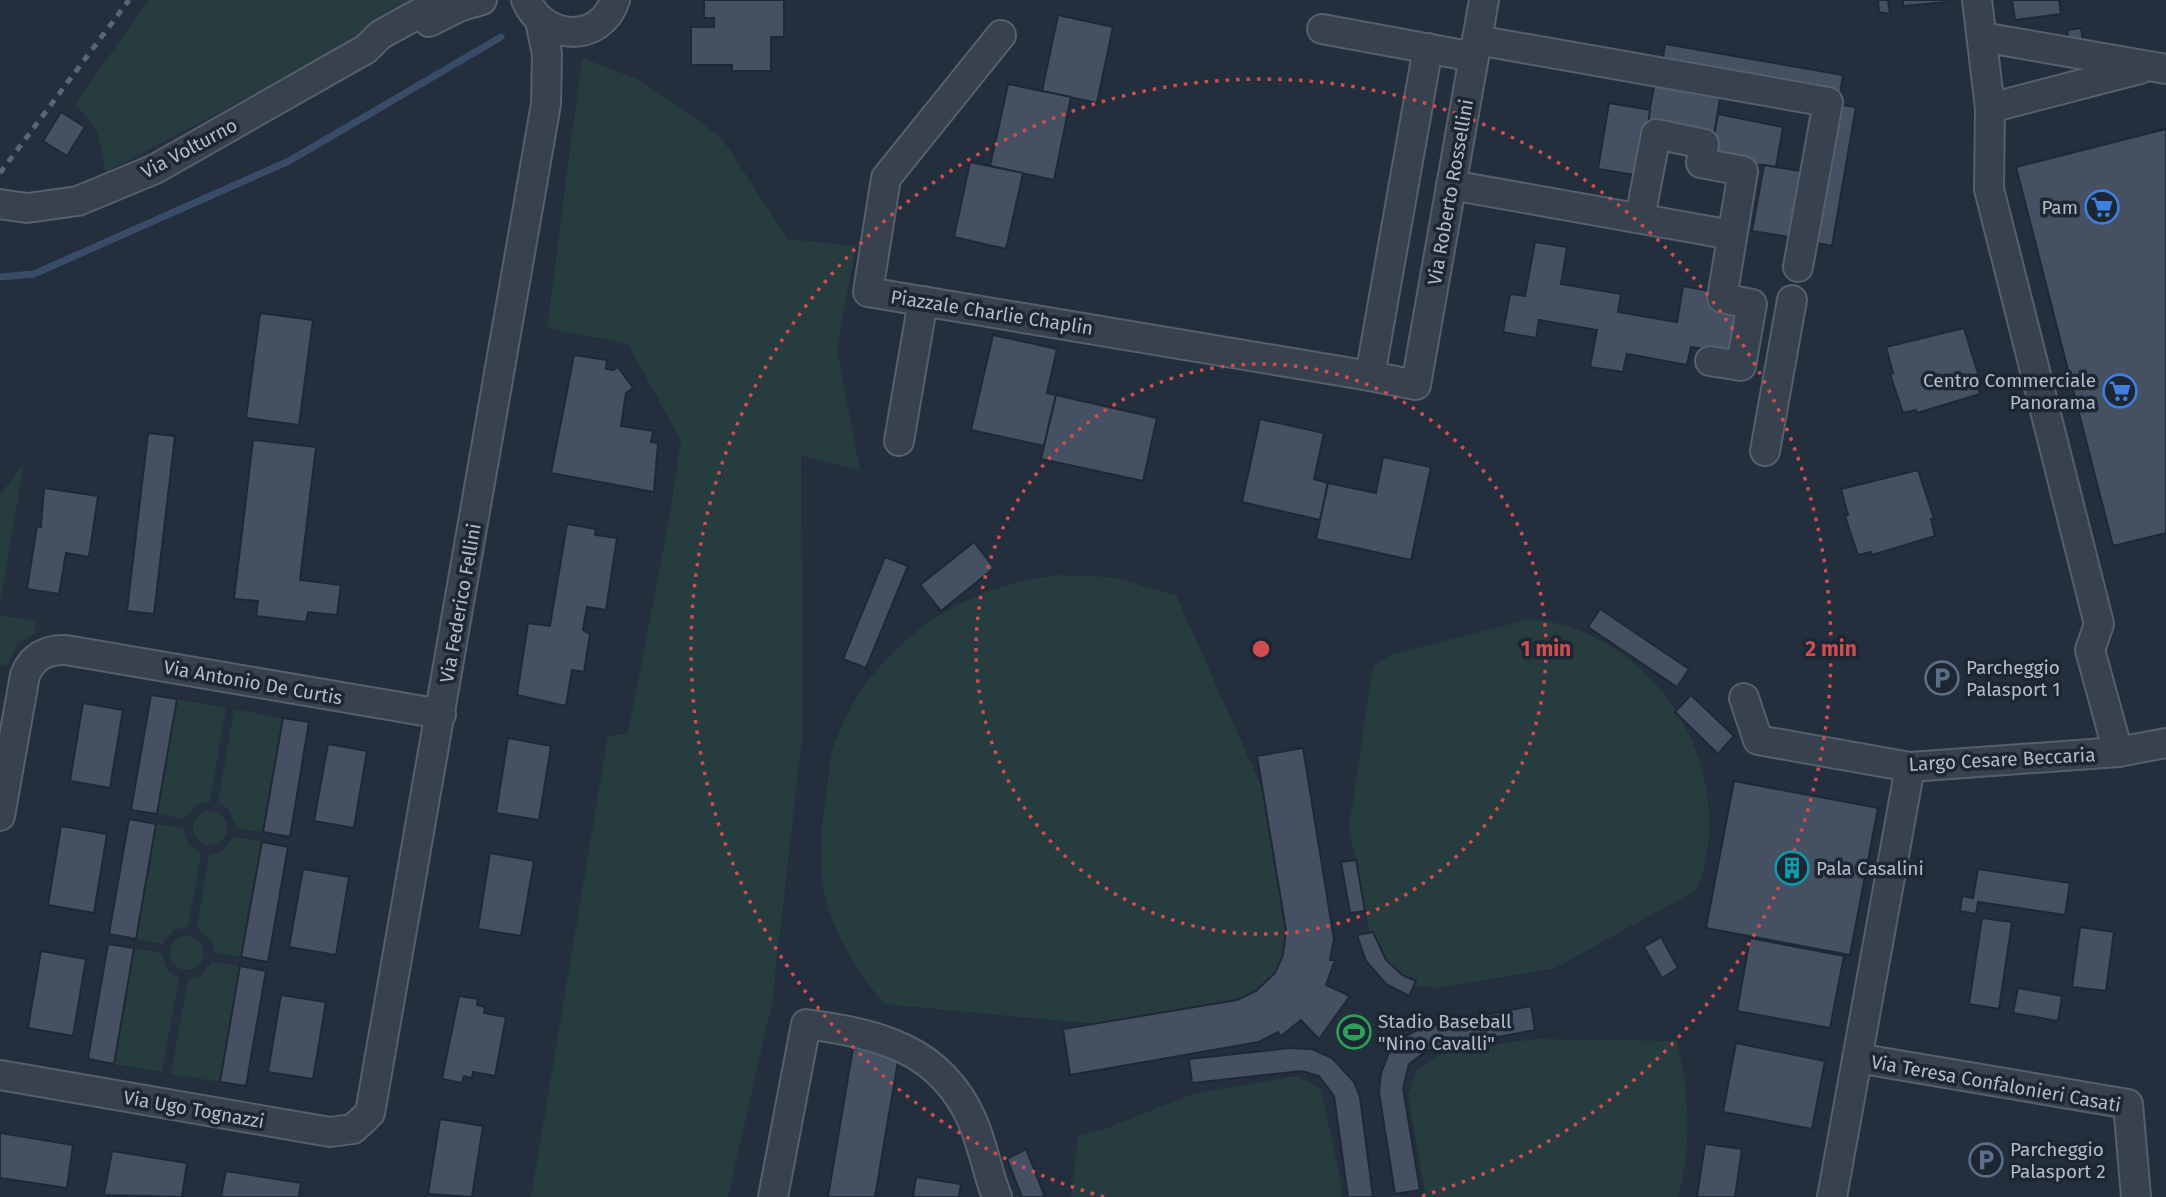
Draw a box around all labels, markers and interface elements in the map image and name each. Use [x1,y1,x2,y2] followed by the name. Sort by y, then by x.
[1423,97,1478,287] street label: Via Roberto Rossellini
[137,114,241,183] street label: Via Volturno
[2083,188,2121,226] supermarket icon: Pam
[2041,196,2078,219] place label: Pam
[889,285,1095,340] street label: Piazzale Charlie Chaplin
[1923,369,2096,414] place label: Centro Commerciale Panorama
[2101,372,2139,410] supermarket icon: Centro Commerciale Panorama
[435,522,486,685] street label: Via Federico Fellini
[1521,636,1571,662] text: 1 min
[1805,636,1857,662] text: 2 min
[1249,637,1273,661] centre of rings
[162,655,344,710] street label: Via Antonio De Curtis
[1966,656,2060,701] place label: Parcheggio Palasport 1
[1923,659,1961,697] parking icon: Parcheggio Palasport 1
[1908,743,2096,776] street label: Largo Cesare Beccaria
[1773,849,1811,887] building icon: Pala Casalini
[1816,857,1924,880] place label: Pala Casalini
[1378,1010,1512,1055] place label: Stadio Baseball "Nino Cavalli"
[1335,1013,1373,1051] sports icon: Stadio Baseball "Nino Cavalli"
[1869,1050,2123,1117] street label: Via Teresa Confalonieri Casati
[122,1086,266,1133] street label: Via Ugo Tognazzi
[2010,1138,2106,1183] place label: Parcheggio Palasport 2
[1967,1141,2005,1179] parking icon: Parcheggio Palasport 2

